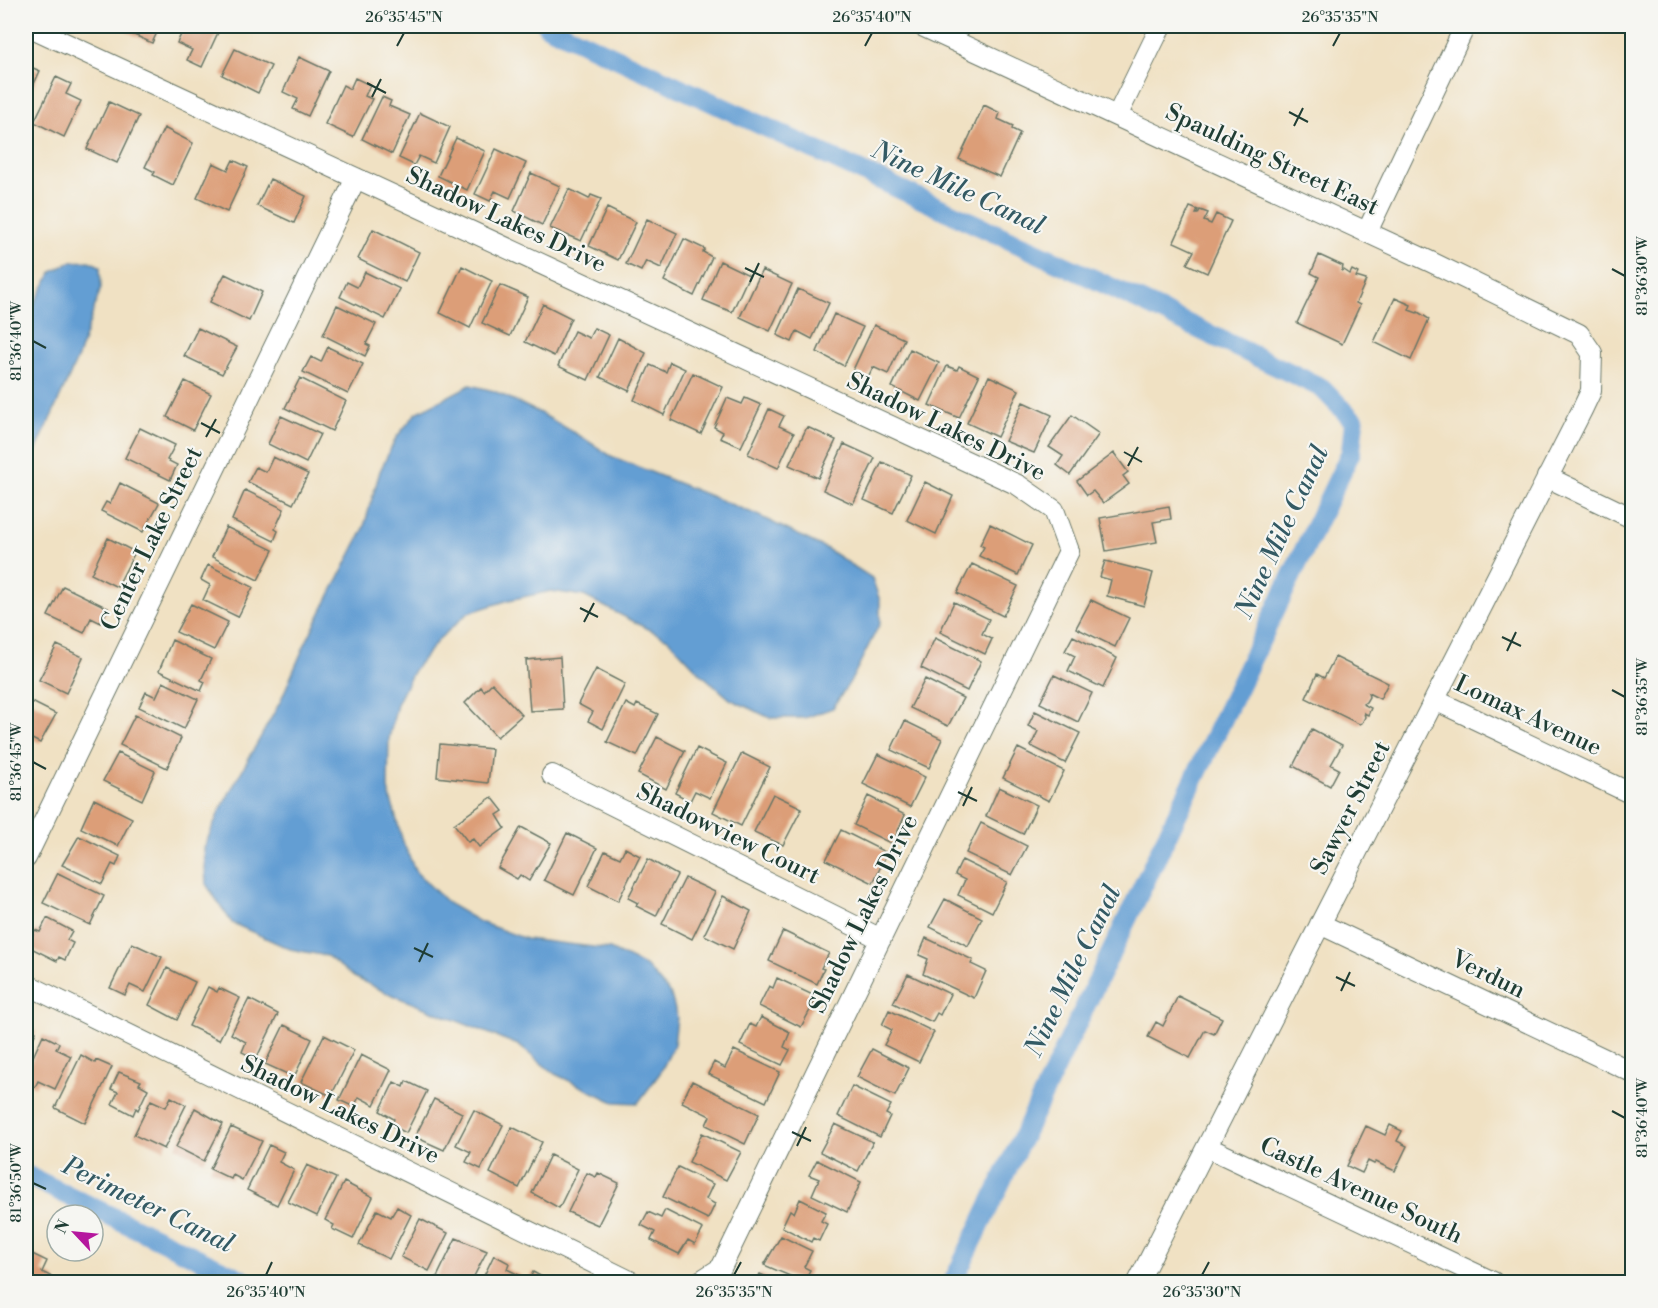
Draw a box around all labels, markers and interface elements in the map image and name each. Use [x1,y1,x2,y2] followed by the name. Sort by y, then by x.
[365,8,443,27] text: 26°35'45"N
[833,8,911,27] text: 26°35'40"N
[1302,8,1378,27] text: 26°35'35"N
[1161,97,1384,223] street label: Spaulding Street East
[866,134,1050,242] water label: Nine Mile Canal
[401,160,611,280] street label: Shadow Lakes Drive
[1633,236,1652,316] text: 81°36'30"W
[7,301,26,381] text: 81°36'40"W
[842,366,1050,488] street label: Shadow Lakes Drive
[1228,440,1336,624] water label: Nine Mile Canal
[94,442,210,636] street label: Center Lake Street
[1633,658,1652,736] text: 81°36'35"W
[1450,669,1606,763] street label: Lomax Avenue
[7,722,26,801] text: 81°36'45"W
[1304,736,1398,880] street label: Sawyer Street
[632,777,825,892] street label: Shadowview Court
[803,810,925,1018] street label: Shadow Lakes Drive
[1017,880,1129,1063] water label: Nine Mile Canal
[1445,944,1530,1006] street label: Verdun
[236,1049,444,1171] street label: Shadow Lakes Drive
[1633,1078,1652,1158] text: 81°36'40"W
[1255,1131,1467,1251] street label: Castle Avenue South
[7,1143,26,1223] text: 81°36'50"W
[56,1149,239,1260] water label: Perimeter Canal
[45,1203,105,1263] north arrow
[51,1216,74,1237] text: N
[227,1283,305,1302] text: 26°35'40"N
[696,1283,772,1302] text: 26°35'35"N
[1163,1283,1241,1302] text: 26°35'30"N

